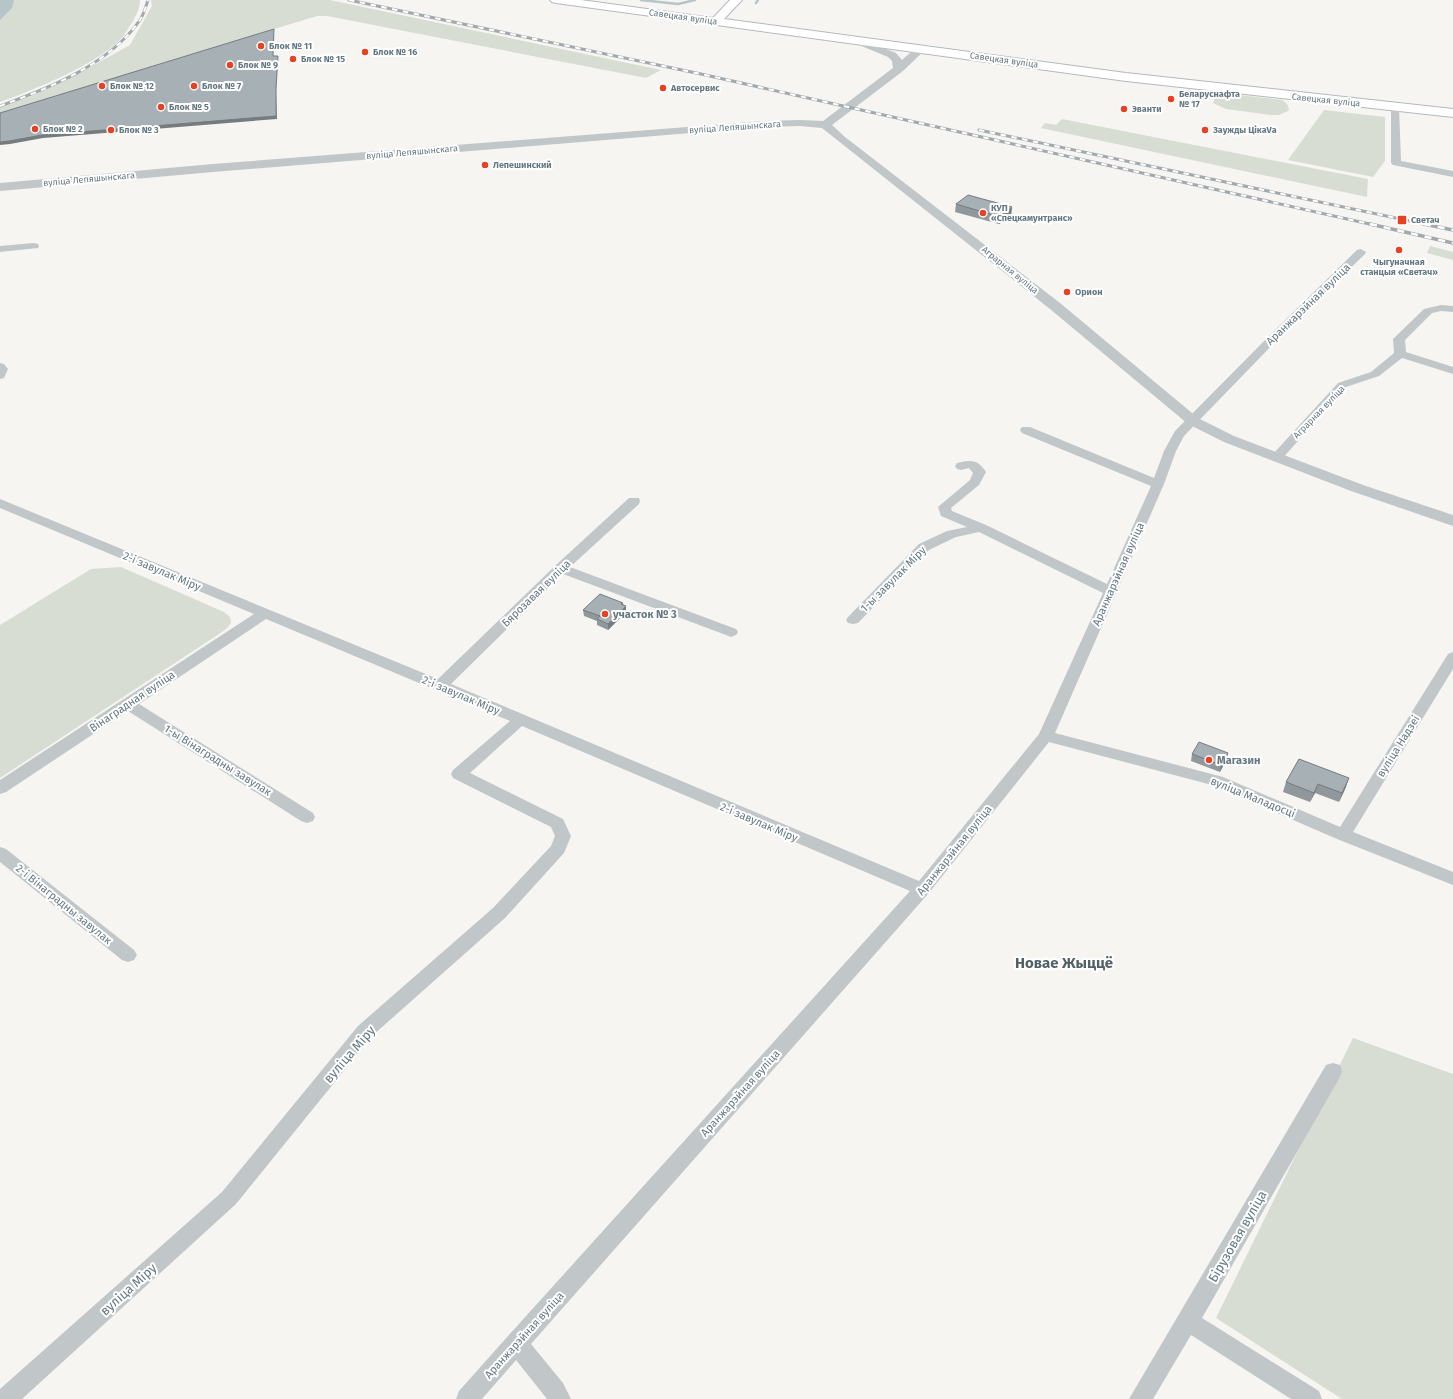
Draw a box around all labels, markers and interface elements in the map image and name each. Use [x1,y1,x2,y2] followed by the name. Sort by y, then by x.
[648,7,718,27] street label: Савецкая вуліца
[256,41,266,51] marker: Блок № 11
[269,41,312,51] place label: Блок № 11
[360,47,370,57] marker: Блок № 16
[373,47,417,57] place label: Блок № 16
[969,50,1039,70] street label: Савецкая вуліца
[288,54,298,64] marker: Блок № 15
[301,54,345,64] place label: Блок № 15
[225,60,235,70] marker: Блок № 9
[238,60,278,70] place label: Блок № 9
[97,81,107,91] marker: Блок № 12
[110,81,154,91] place label: Блок № 12
[189,81,199,91] marker: Блок № 7
[202,81,242,91] place label: Блок № 7
[658,83,668,93] marker: Автосервис
[670,83,720,93] place label: Автосервис
[1179,89,1240,109] place label: Беларуснафта № 17
[1291,91,1361,109] street label: Савецкая вуліца
[1166,94,1176,104] marker: Беларуснафта № 17
[156,102,166,112] marker: Блок № 5
[169,102,209,112] place label: Блок № 5
[1119,104,1129,114] marker: Эванти
[1132,104,1162,114] place label: Эванти
[689,119,781,135] street label: вуліца Лепяшынскага
[30,124,40,134] marker: Блок № 2
[43,124,83,134] place label: Блок № 2
[106,125,116,135] marker: Блок № 3
[119,125,159,135] place label: Блок № 3
[1200,125,1210,135] marker: Заужды ЦікаVа
[1212,125,1277,135] place label: Заужды ЦікаVа
[366,143,458,161] street label: вуліца Лепяшынскага
[480,160,490,170] marker: Лепешинский
[493,160,552,170] place label: Лепешинский
[43,170,135,188] street label: вуліца Лепяшынскага
[991,203,1073,223] place label: КУП «Спецкамунтранс»
[978,208,988,218] marker: КУП «Спецкамунтранс»
[1396,214,1408,226] marker: Светач
[1411,215,1440,225] place label: Светач
[980,244,1040,296] street label: Аграрная вуліца
[1394,245,1404,255] marker: Чыгуначная станцыя «Светач»
[1360,257,1438,277] place label: Чыгуначная станцыя «Светач»
[1264,261,1353,348] street label: Аранжарэйная вуліца
[1062,287,1072,297] marker: Орион
[1075,287,1102,297] place label: Орион
[1291,384,1347,440] street label: Аграрная вуліца
[1090,520,1147,628] street label: Аранжарэйная вуліца
[858,543,929,615] street label: 1-ы завулак Міру
[121,549,203,594] street label: 2-і завулак Міру
[499,557,574,630] street label: Бярозавая вуліца
[612,608,677,621] place label: участок № 3
[600,609,610,619] marker: участок № 3
[87,668,177,735] street label: Вінаградная вуліца
[420,673,502,718] street label: 2-і завулак Міру
[1374,713,1423,780] street label: вуліца Надзеі
[162,722,274,799] street label: 1-ы Вінаградны завулак
[1217,754,1260,767] place label: Магазин
[1204,755,1214,765] marker: Магазин
[1209,775,1297,820] street label: вуліца Маладосці
[718,800,800,845] street label: 2-і завулак Міру
[914,803,995,898] street label: Аранжарэйная вуліца
[13,862,115,947] street label: 2-і Вінаградны завулак
[1015,954,1113,972] district label: Новае Жыццё
[321,1022,379,1086] street label: вуліца Міру
[698,1047,783,1139] street label: Аранжарэйная вуліца
[1205,1188,1270,1285] street label: Бірузовая вуліца
[97,1260,160,1319] street label: вуліца Міру
[482,1289,567,1381] street label: Аранжарэйная вуліца

